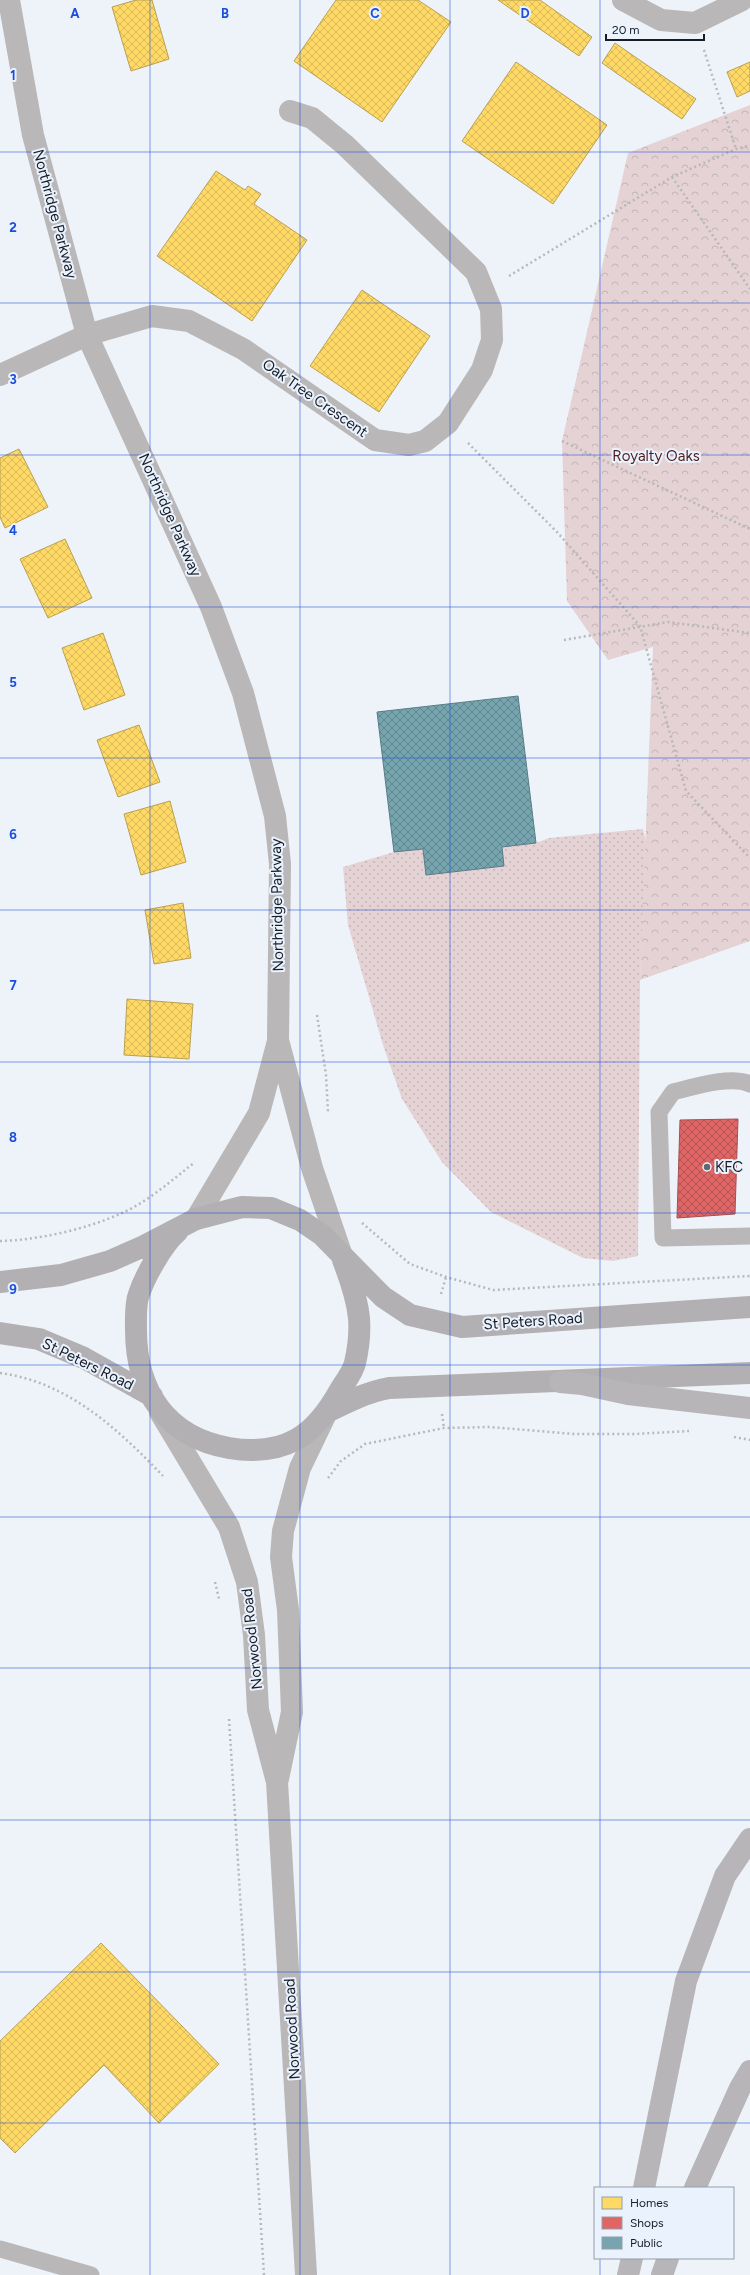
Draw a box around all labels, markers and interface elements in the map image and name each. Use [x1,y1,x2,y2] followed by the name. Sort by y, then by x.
[70,6,80,21] text: A
[221,6,229,21] text: B
[370,6,380,21] text: C
[520,6,530,21] text: D
[606,16,704,42] scale bar
[612,23,640,37] text: 20 m
[10,68,16,83] text: 1
[29,147,81,281] street label: Northridge Parkway
[9,220,17,235] text: 2
[259,355,371,441] street label: Oak Tree Crescent
[9,372,17,387] text: 3
[612,447,700,465] park label: Royalty Oaks
[135,451,205,580] street label: Northridge Parkway
[9,523,17,538] text: 4
[9,675,17,690] text: 5
[9,827,17,842] text: 6
[267,838,287,972] street label: Northridge Parkway
[9,978,17,993] text: 7
[9,1130,17,1145] text: 8
[715,1158,743,1176] place label: KFC
[702,1162,712,1172] marker: KFC
[9,1282,17,1297] text: 9
[483,1309,583,1333] street label: St Peters Road
[39,1334,137,1394] street label: St Peters Road
[238,1588,266,1690] street label: Norwood Road
[280,1978,304,2080] street label: Norwood Road
[594,2187,734,2259] legend
[630,2196,669,2210] text: Homes
[630,2216,664,2230] text: Shops
[630,2236,663,2250] text: Public

